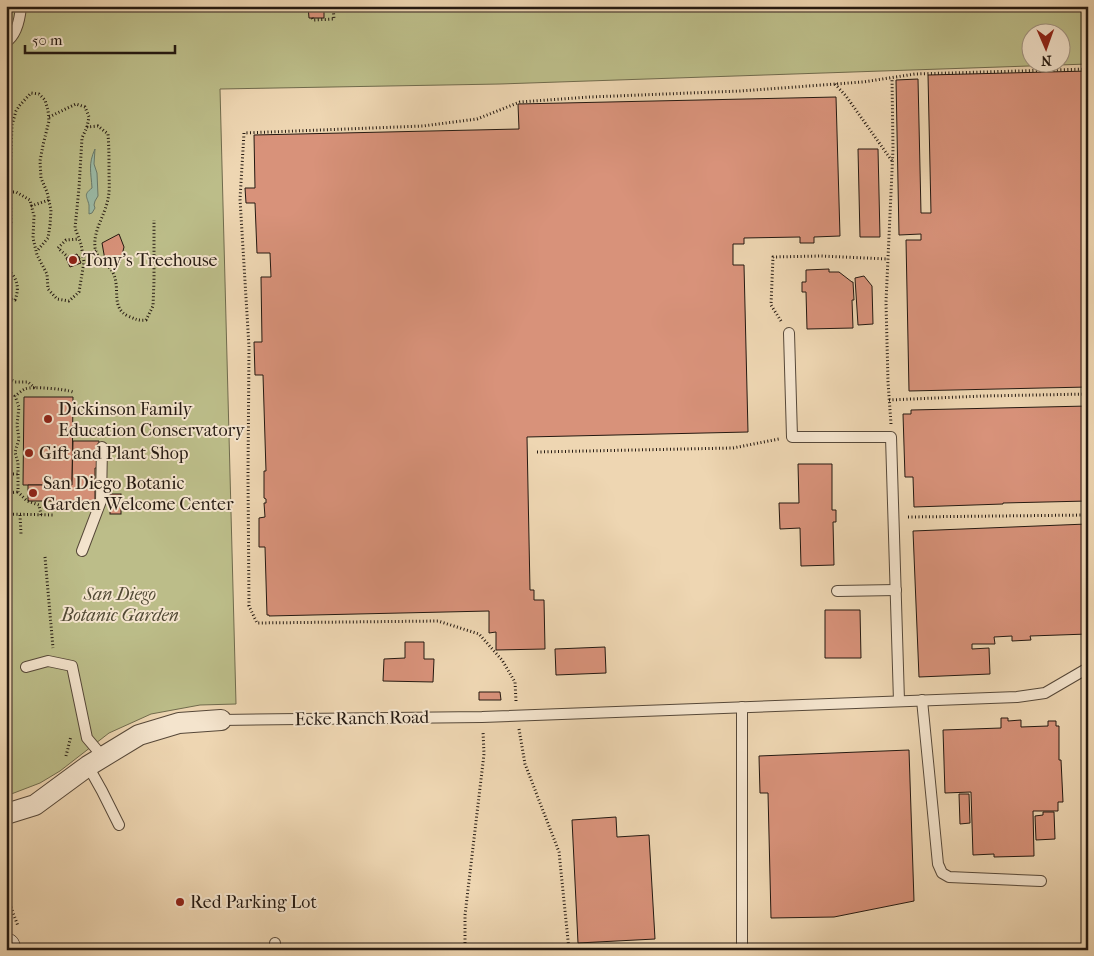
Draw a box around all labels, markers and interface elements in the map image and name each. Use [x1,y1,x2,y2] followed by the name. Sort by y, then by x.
[25,22,175,54] scale bar
[1022,22,1072,72] north arrow
[32,31,63,49] text: 50 m
[1040,52,1052,69] text: N
[83,250,218,271] place label: Tony's Treehouse
[67,254,79,266] marker: Tony's Treehouse
[58,399,246,441] place label: Dickinson Family Education Conservatory
[42,413,54,425] marker: Dickinson Family Education Conservatory
[39,443,189,464] place label: Gift and Plant Shop
[23,447,35,459] marker: Gift and Plant Shop
[43,473,234,515] place label: San Diego Botanic Garden Welcome Center
[27,487,39,499] marker: San Diego Botanic Garden Welcome Center
[60,584,179,626] park label: San Diego Botanic Garden
[295,707,430,730] street label: Ecke Ranch Road
[190,892,317,913] place label: Red Parking Lot
[174,896,186,908] marker: Red Parking Lot

